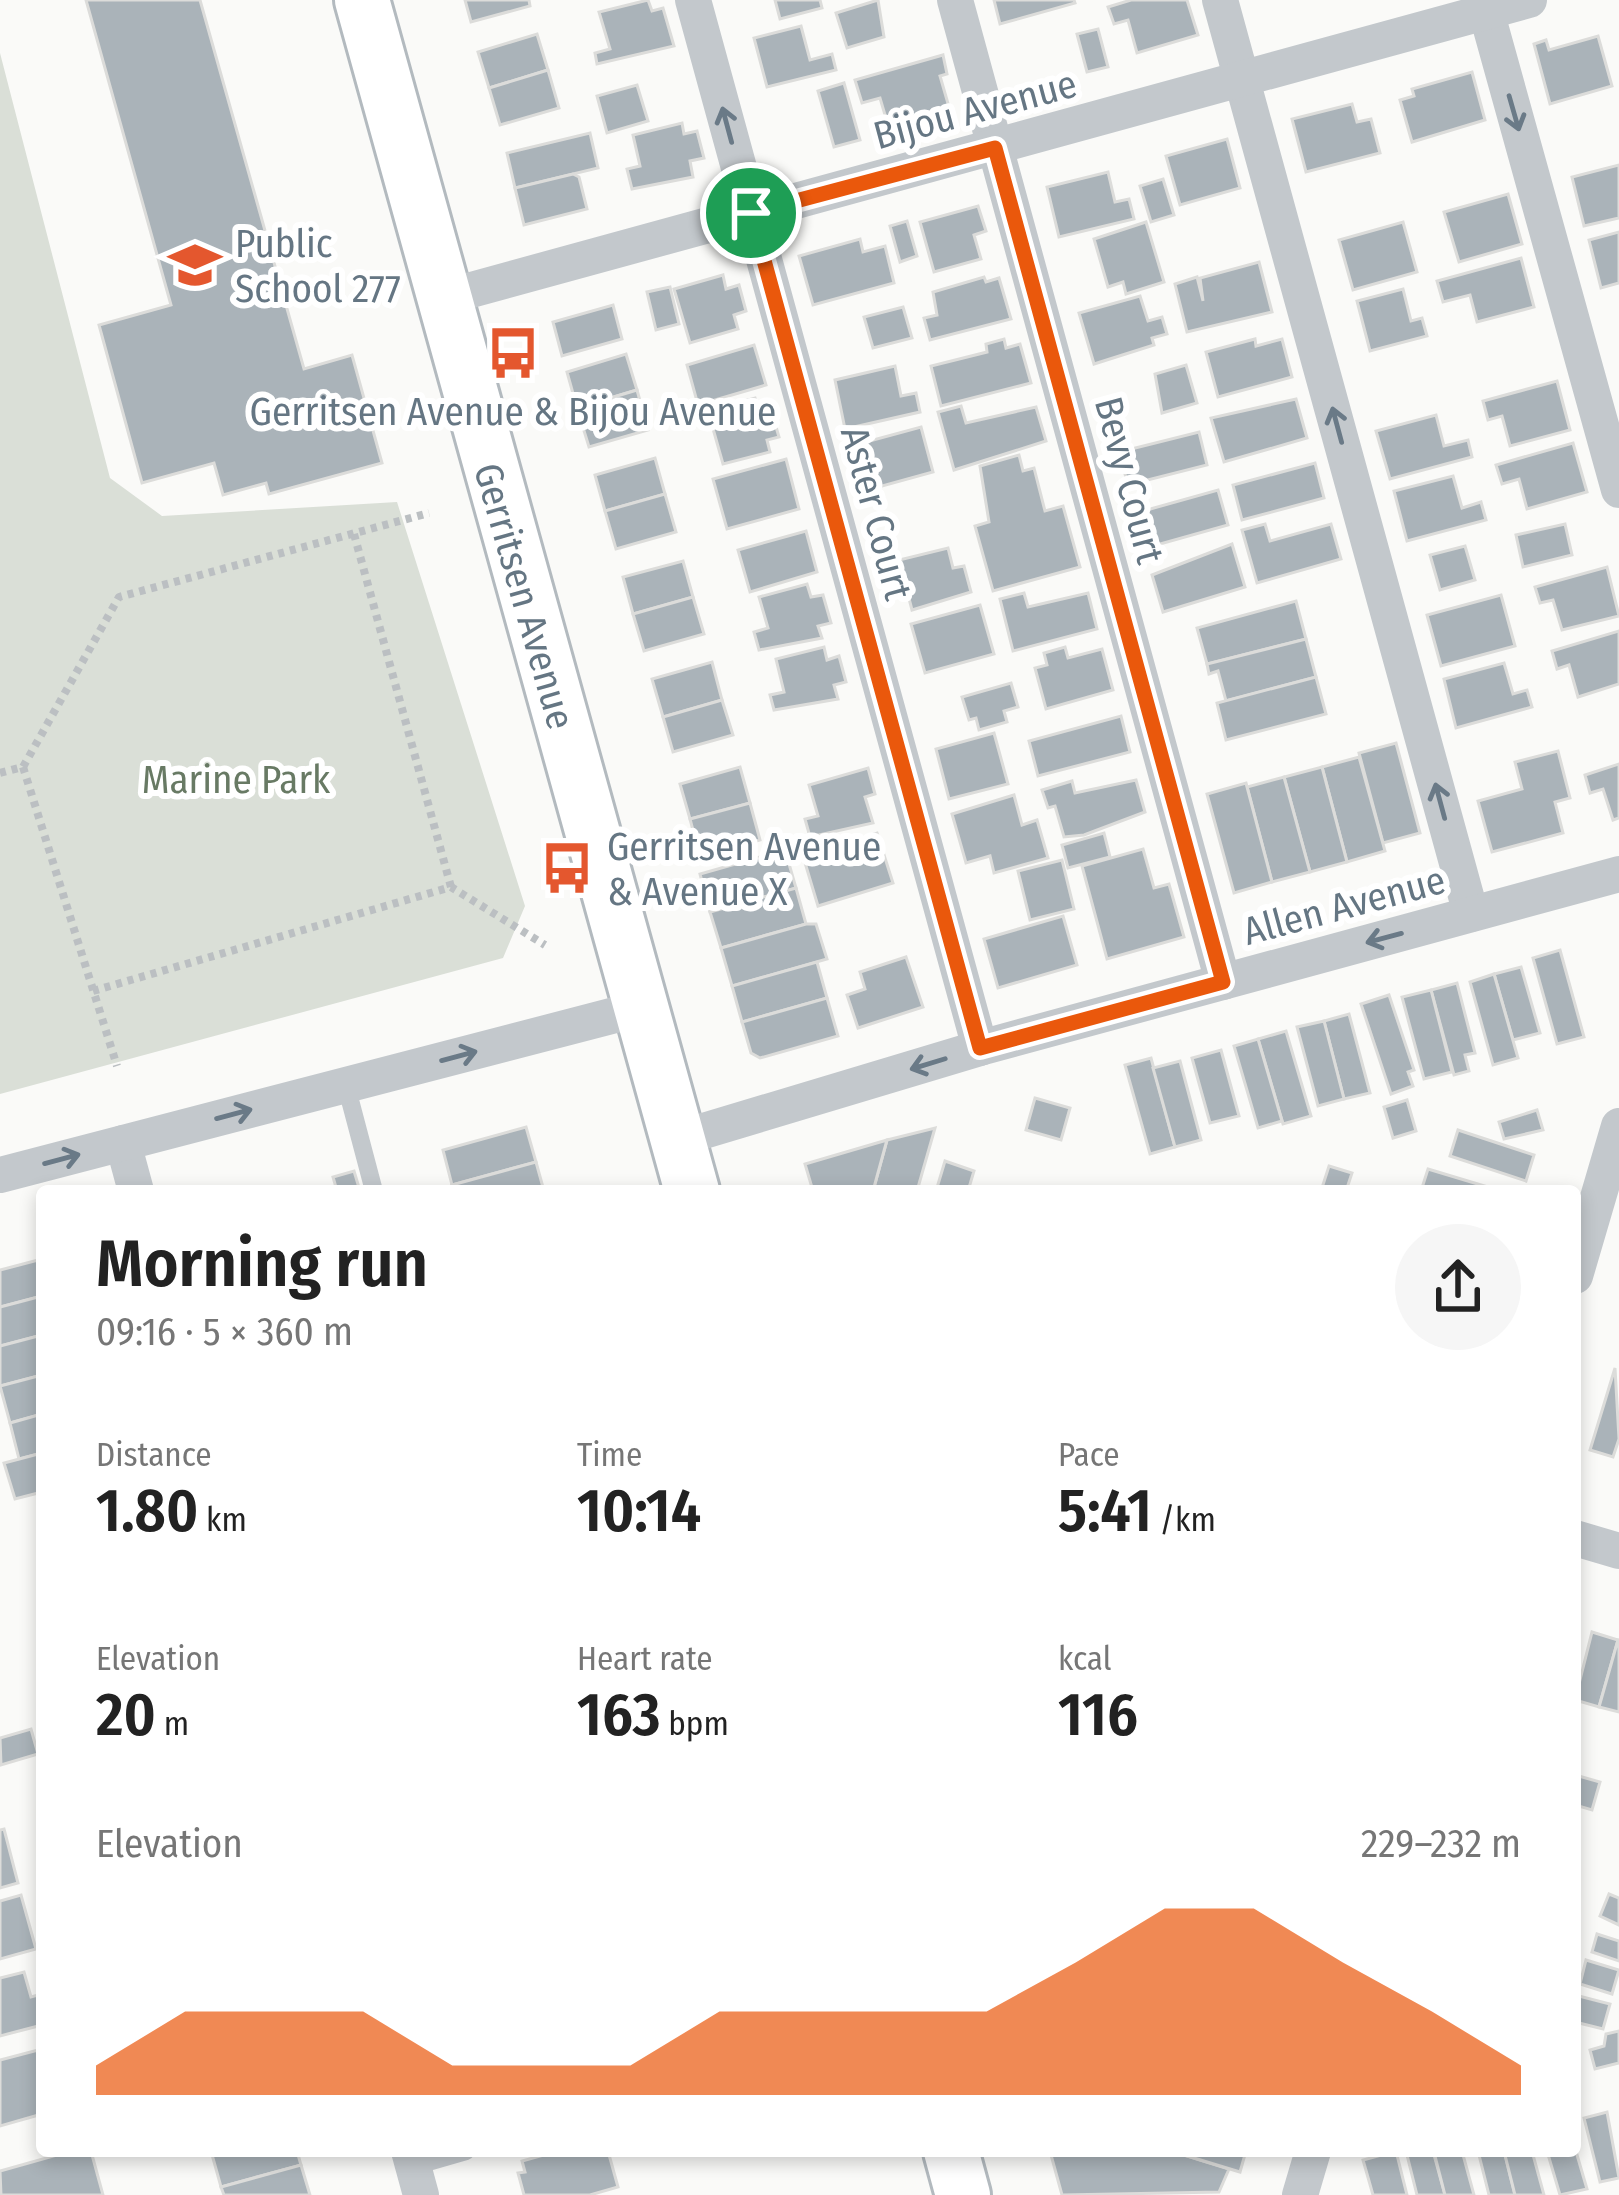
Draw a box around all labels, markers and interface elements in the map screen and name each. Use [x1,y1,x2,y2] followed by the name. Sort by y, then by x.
[869,61,1082,159] street label: Bijou Avenue
[1504,93,1526,131] one-way arrow
[715,107,737,145] one-way arrow
[700,162,802,264] pin
[718,180,784,246] icon: arrive
[235,221,401,312] place label: Public School 277
[166,236,224,294] school or university icon: Public School 277
[484,324,542,382] bus stop icon: Gerritsen Avenue & Bijou Avenue
[250,389,776,435] place label: Gerritsen Avenue & Bijou Avenue
[1085,392,1173,569] street label: Bevy Court
[1324,407,1346,445] one-way arrow
[831,421,921,605] street label: Aster Court
[464,458,584,734] street label: Gerritsen Avenue
[142,757,331,803] park label: Marine Park
[1427,783,1449,821] one-way arrow
[607,824,881,915] place label: Gerritsen Avenue & Avenue X
[538,839,596,897] bus stop icon: Gerritsen Avenue & Avenue X
[1238,857,1450,955] street label: Allen Avenue
[1366,928,1404,950] one-way arrow
[439,1043,477,1065] one-way arrow
[909,1054,947,1076] one-way arrow
[215,1102,253,1124] one-way arrow
[42,1147,80,1169] one-way arrow
[96,1224,428,1303] text: Morning run
[1395,1224,1521,1350] button: share
[96,1309,353,1355] text: 09:16 · 5 × 360 m
[96,1435,212,1475] text: Distance
[577,1435,642,1475] text: Time
[1058,1435,1120,1475] text: Pace
[96,1475,198,1547] text: 1.80
[577,1475,701,1547] text: 10:14
[1058,1475,1152,1547] text: 5:41
[198,1500,247,1540] text: km
[1152,1500,1216,1540] text: /km
[96,1639,220,1679] text: Elevation
[577,1639,713,1679] text: Heart rate
[1058,1639,1111,1679] text: kcal
[96,1679,156,1751] text: 20
[577,1679,661,1751] text: 163
[1058,1679,1138,1751] text: 116
[156,1704,189,1744] text: m
[661,1704,729,1744] text: bpm
[96,1821,243,1867] text: Elevation
[1361,1821,1521,1867] text: 229–232 m

